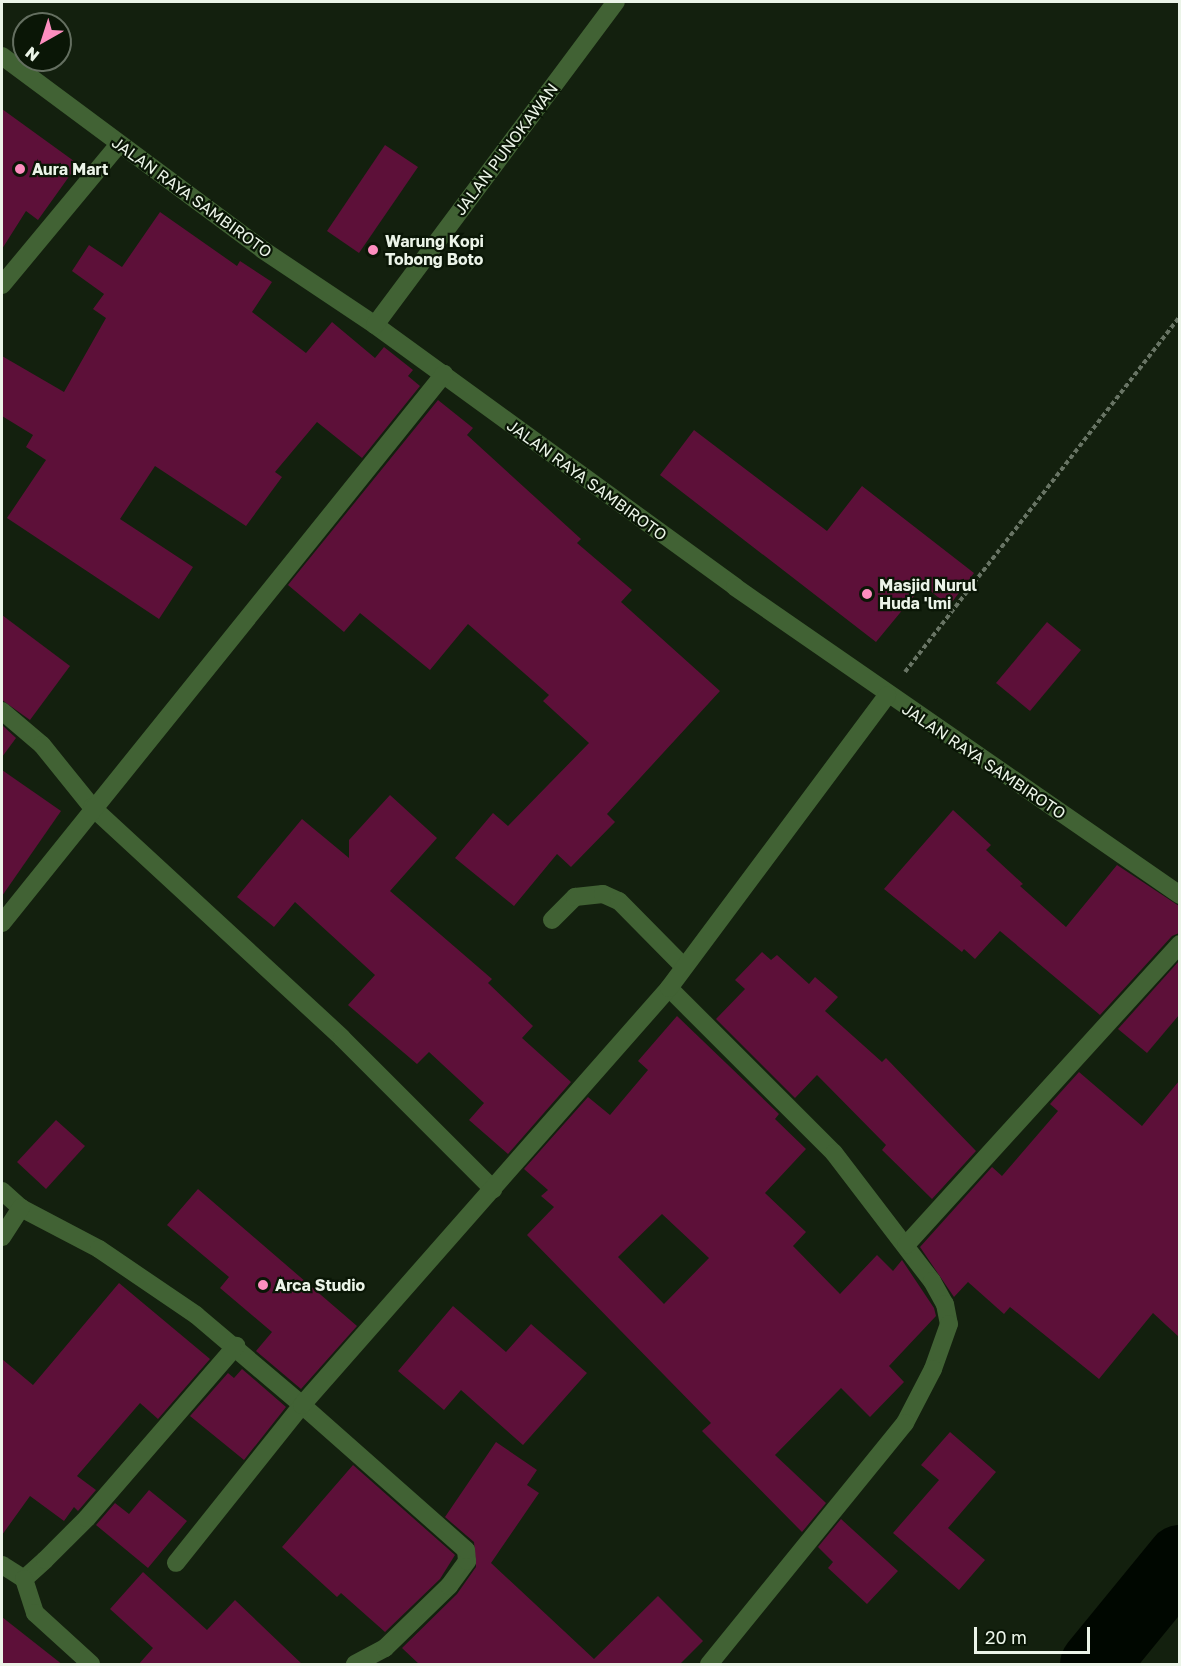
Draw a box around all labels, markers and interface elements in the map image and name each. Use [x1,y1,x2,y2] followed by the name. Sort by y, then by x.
[12,12,72,72] north arrow
[21,43,43,66] text: N
[450,79,562,219] street label: JALAN PUNOKAWAN
[108,132,276,262] street label: JALAN RAYA SAMBIROTO
[32,159,108,179] place label: Aura Mart
[13,162,27,176] marker: Aura Mart
[385,231,484,269] place label: Warung Kopi Tobong Boto
[366,243,380,257] marker: Warung Kopi Tobong Boto
[503,415,671,545] street label: JALAN RAYA SAMBIROTO
[879,575,977,613] place label: Masjid Nurul Huda 'lmi
[860,587,874,601] marker: Masjid Nurul Huda 'lmi
[899,699,1069,823] street label: JALAN RAYA SAMBIROTO
[275,1275,365,1295] place label: Arca Studio
[256,1278,270,1292] marker: Arca Studio
[977,1615,1092,1653] scale bar
[985,1626,1027,1648] text: 20 m

